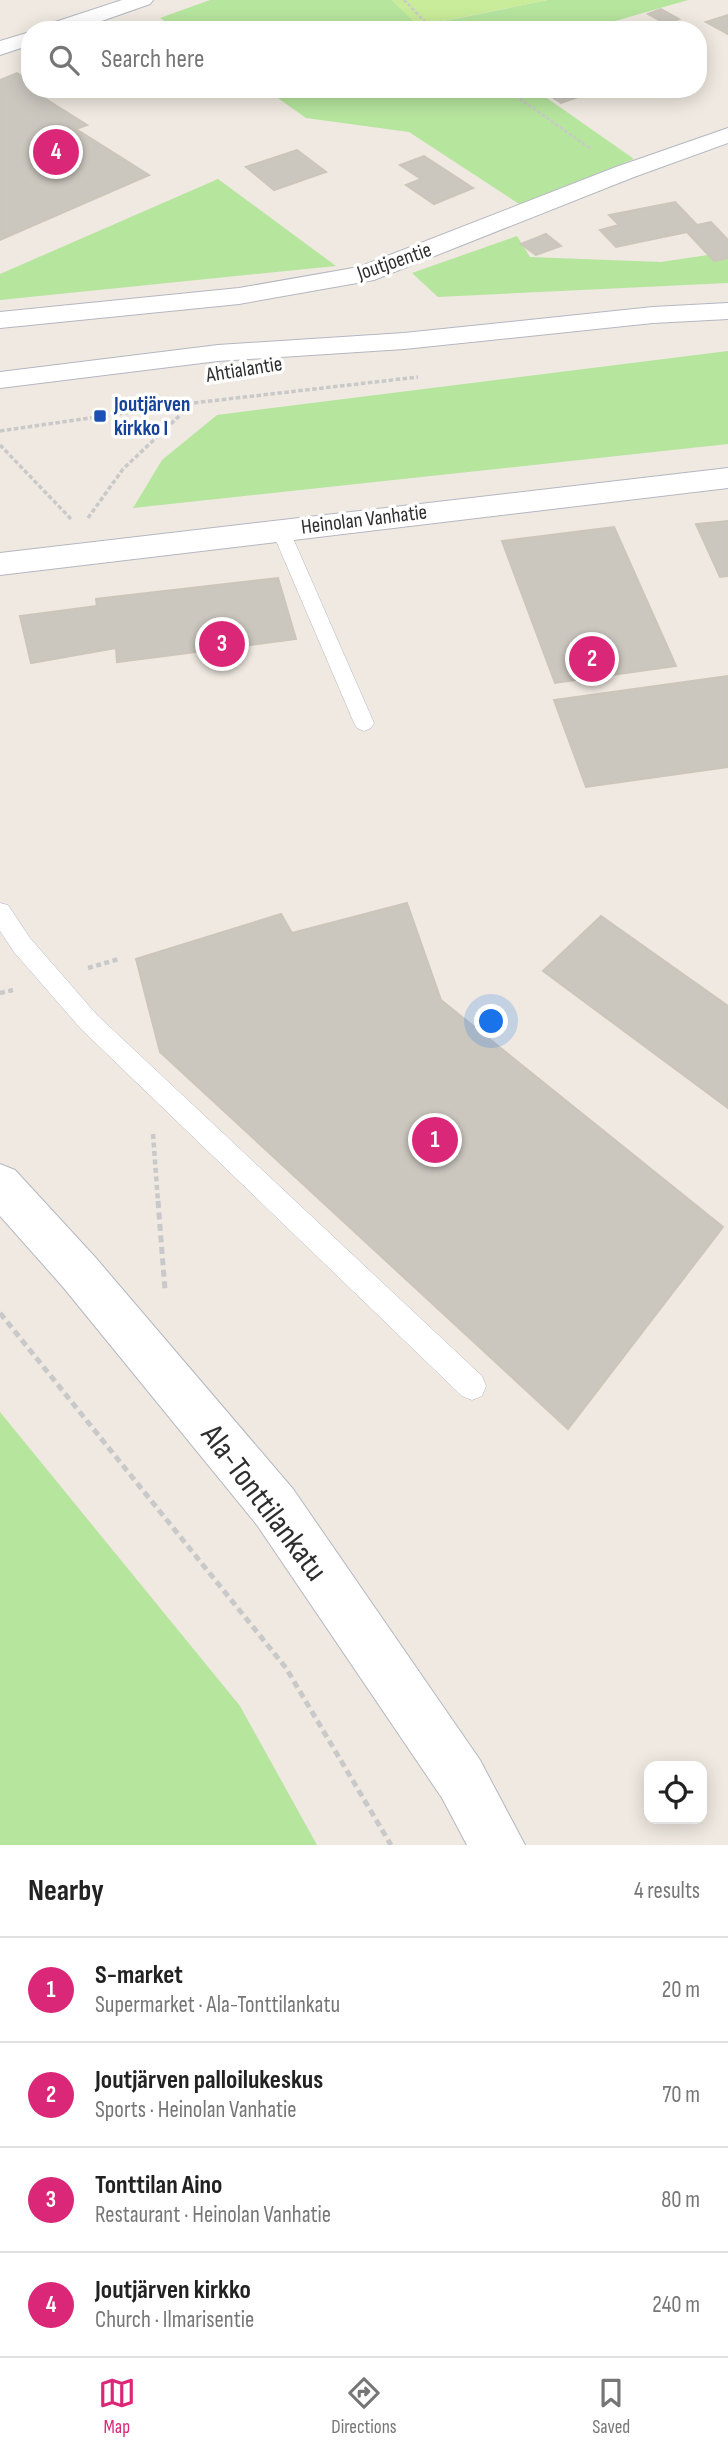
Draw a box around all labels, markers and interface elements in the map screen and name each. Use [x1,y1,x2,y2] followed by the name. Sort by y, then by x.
[21,21,707,98] search box
[45,41,83,79] icon: search
[101,44,204,75] text: Search here
[33,126,79,178] pin: 4
[353,237,435,286] street label: Joutjoentie
[203,351,284,388] street label: Ahtialantie
[113,392,190,441] place label: Joutjärven kirkko I
[92,408,108,424] marker: Joutjärven kirkko I
[300,499,428,540] street label: Heinolan Vanhatie
[199,618,245,670] pin: 3
[569,633,615,685] pin: 2
[474,1004,508,1038] your location
[412,1114,458,1166] pin: 1
[192,1416,335,1589] street label: Ala-Tonttilankatu
[644,1761,707,1824] map controls
[644,1761,707,1824] button: locate
[28,1873,104,1909] text: Nearby
[634,1877,700,1905] text: 4 results
[95,1960,183,1991] text: S-market
[46,1976,56,2004] text: 1
[662,1976,700,2004] text: 20 m
[95,1991,340,2019] text: Supermarket · Ala-Tonttilankatu
[95,2065,323,2096] text: Joutjärven palloilukeskus
[46,2081,56,2109] text: 2
[662,2081,700,2109] text: 70 m
[95,2096,297,2124] text: Sports · Heinolan Vanhatie
[95,2170,222,2201] text: Tonttilan Aino
[46,2186,56,2214] text: 3
[661,2186,700,2214] text: 80 m
[95,2201,331,2229] text: Restaurant · Heinolan Vanhatie
[95,2275,251,2306] text: Joutjärven kirkko
[46,2291,56,2319] text: 4
[652,2291,700,2319] text: 240 m
[95,2306,254,2334] text: Church · Ilmarisentie
[98,2374,136,2439] tab: Map
[331,2374,397,2439] tab: Directions
[592,2374,630,2439] tab: Saved

